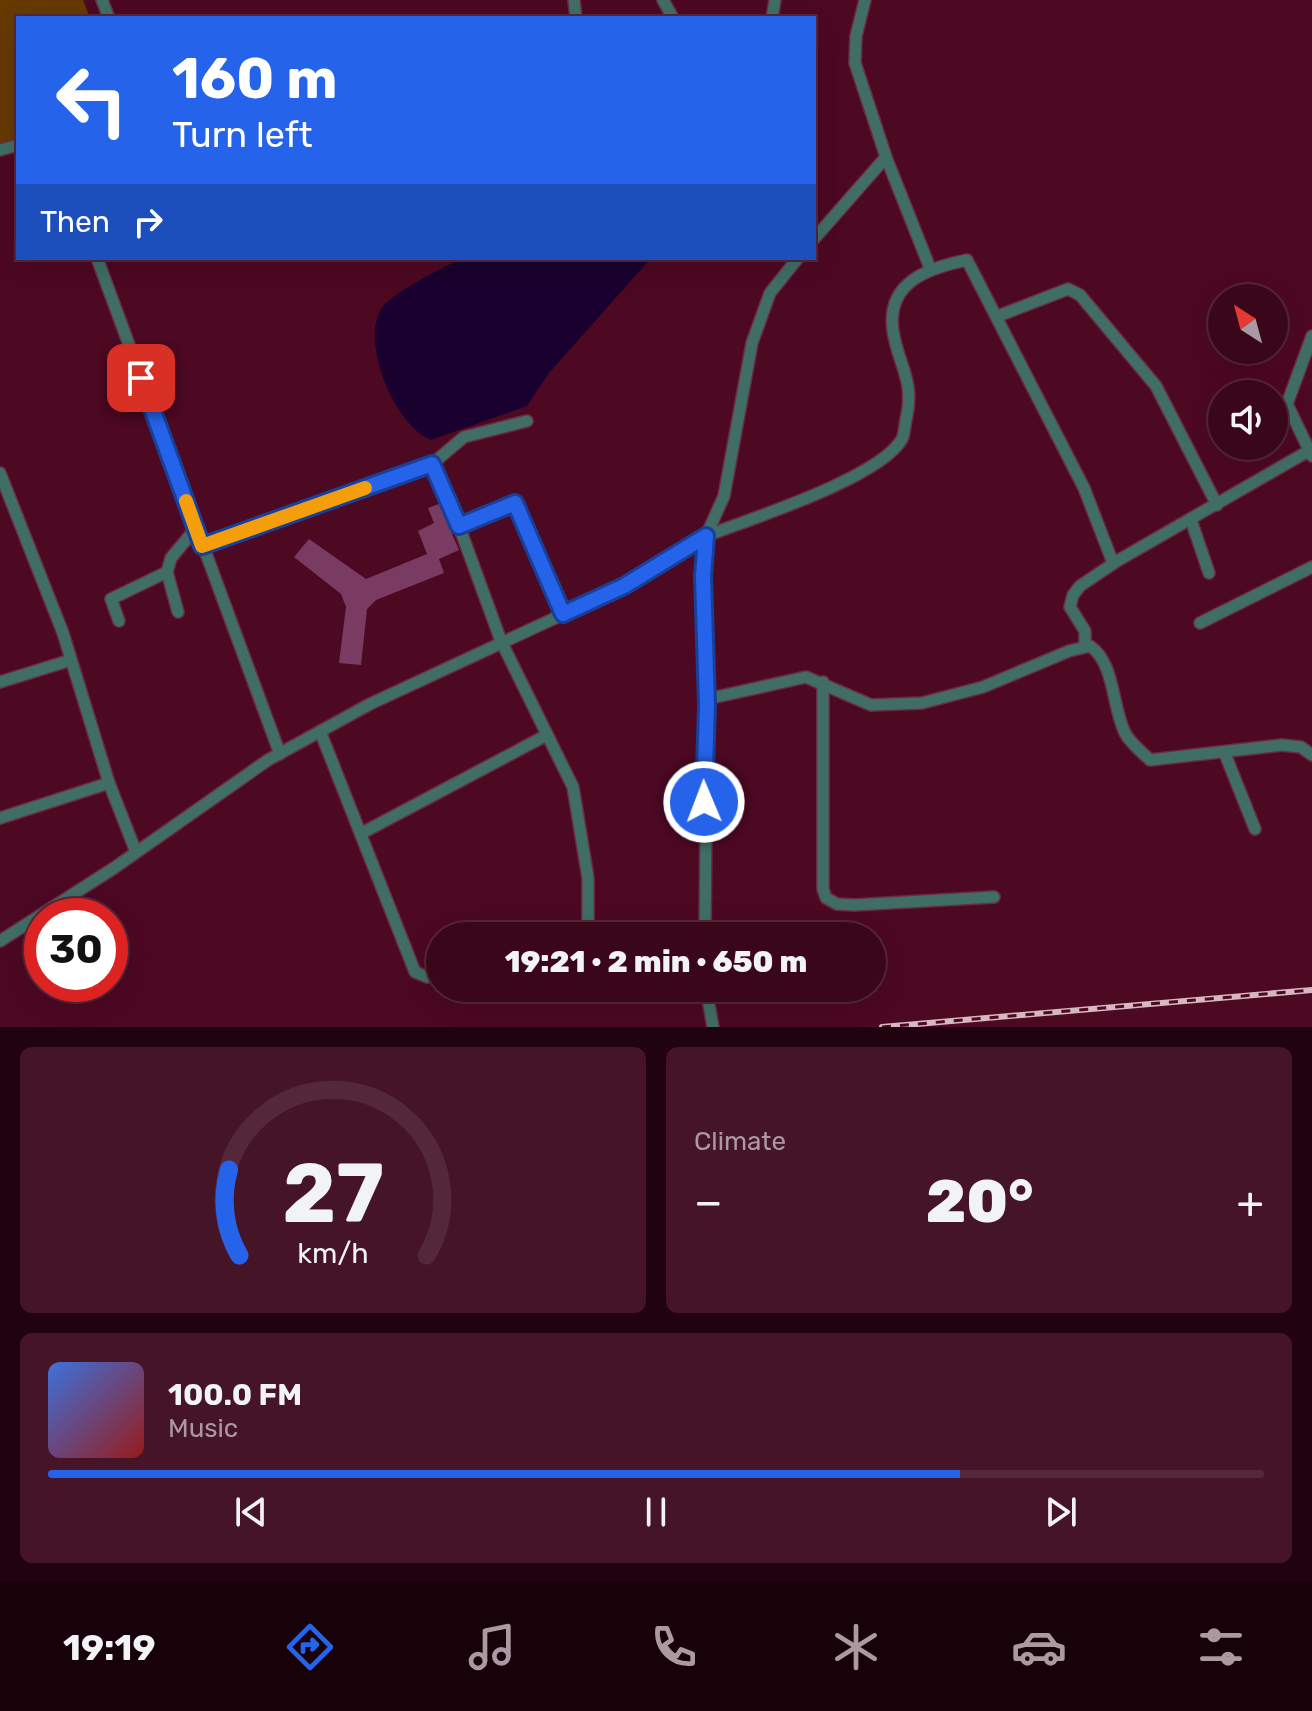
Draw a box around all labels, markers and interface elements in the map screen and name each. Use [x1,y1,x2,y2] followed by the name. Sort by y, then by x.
[172,46,338,112] text: 160 m
[40,48,144,152] icon: left
[172,113,313,156] text: Turn left
[126,200,170,244] icon: right
[40,204,110,240] text: Then
[1208,284,1288,364] north arrow
[1208,284,1288,460] map controls
[107,344,175,412] pin
[119,356,163,400] icon: arrive
[1208,380,1288,460] button: sound
[662,760,746,844] position arrow
[24,898,128,1002] speed limit sign: 30
[505,944,807,980] text: 19:21 · 2 min · 650 m
[694,1126,786,1157] text: Climate
[282,1144,384,1243] text: 27
[926,1166,1033,1237] text: 20°
[694,1176,723,1228] text: −
[1237,1176,1264,1228] text: +
[297,1236,369,1270] text: km/h
[168,1377,302,1413] text: 100.0 FM
[168,1413,238,1444] text: Music
[229,1490,273,1534] icon: previous
[634,1490,678,1534] icon: pause
[1039,1490,1083,1534] icon: next
[282,1619,338,1675] icon: directions
[464,1619,520,1675] icon: music
[646,1619,702,1675] icon: phone
[828,1619,884,1675] icon: climate
[1011,1619,1067,1675] icon: car
[1193,1619,1249,1675] icon: filters
[63,1626,156,1669] text: 19:19

